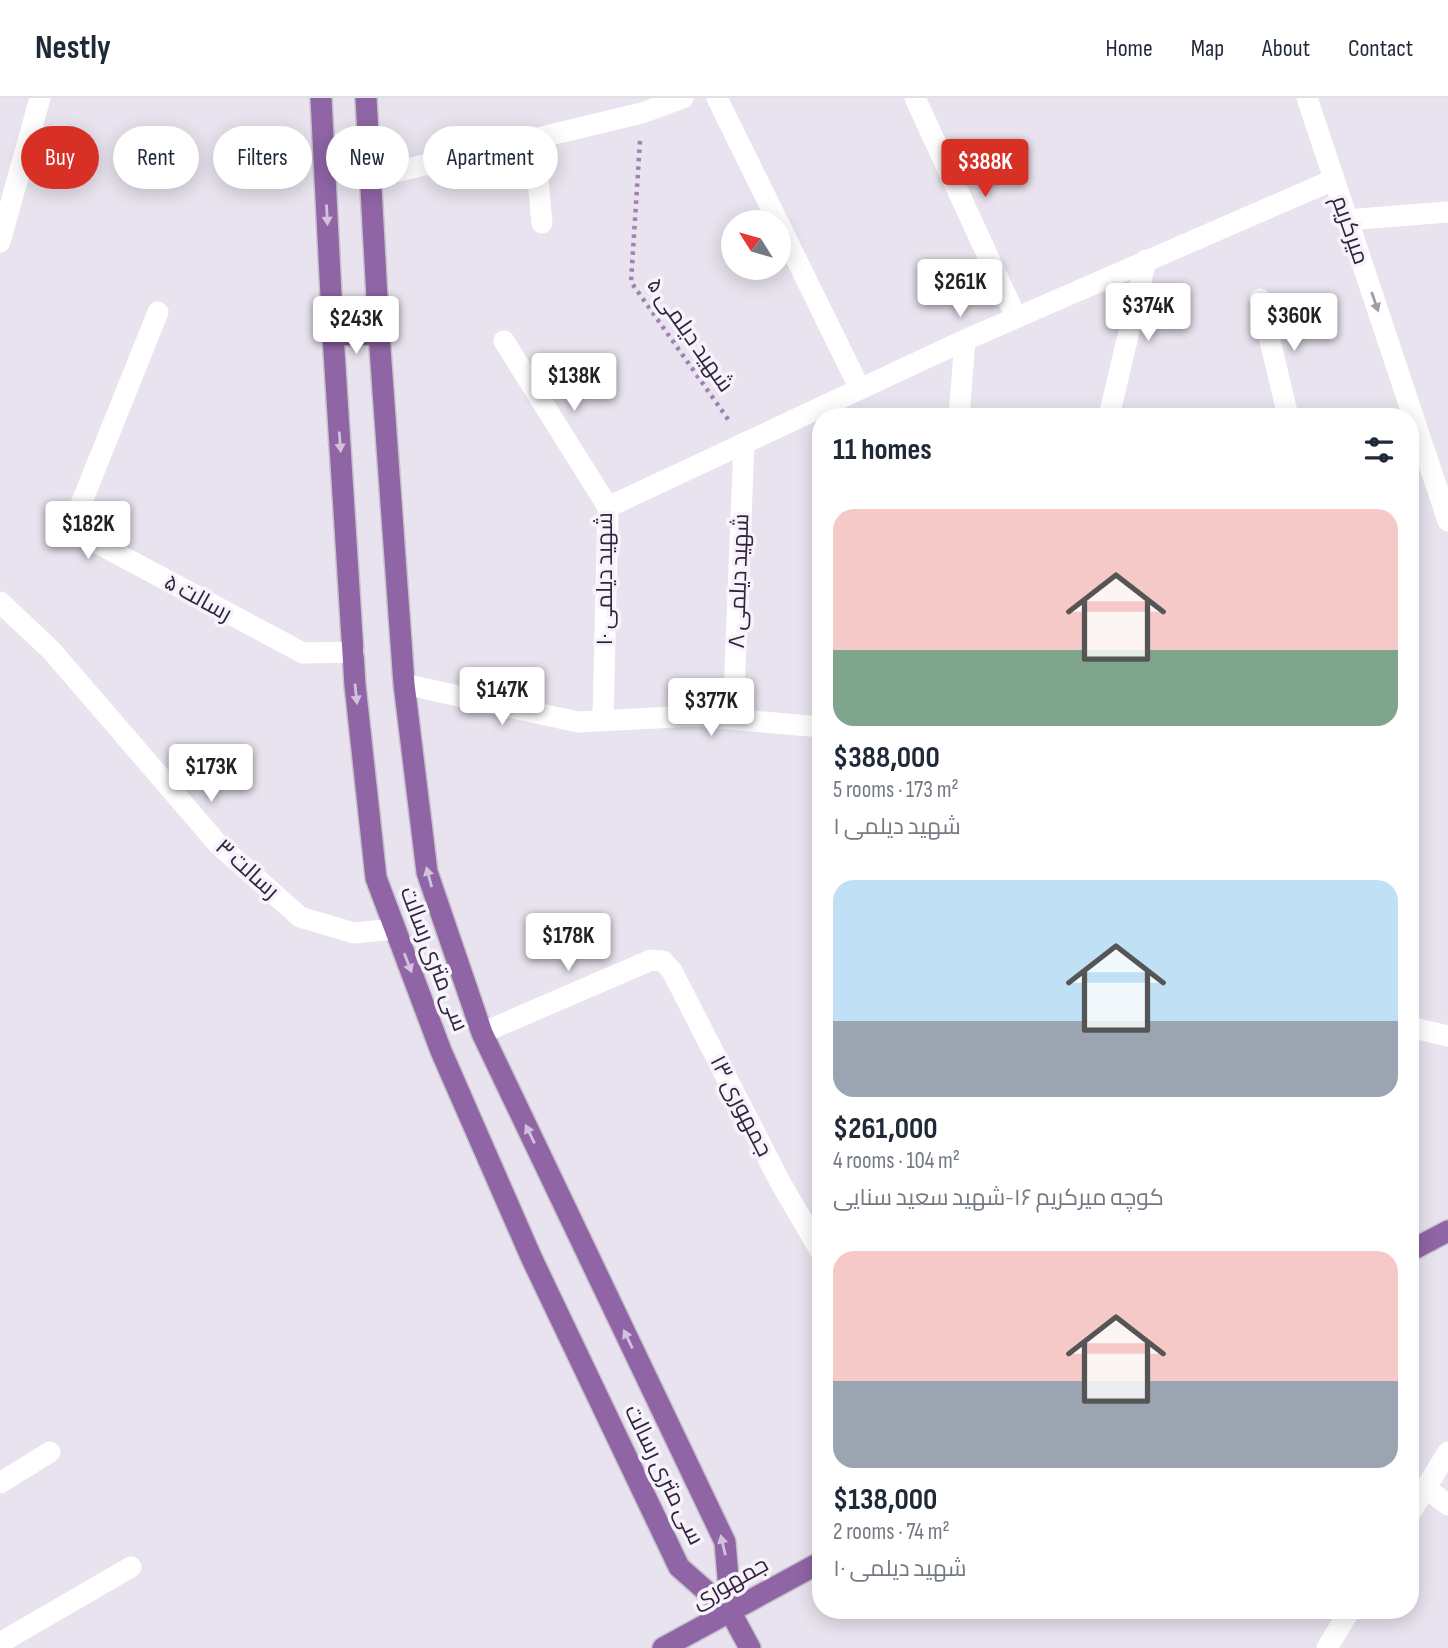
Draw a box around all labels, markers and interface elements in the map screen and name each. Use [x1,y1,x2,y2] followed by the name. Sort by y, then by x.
[35,28,111,68] text: Nestly
[1105,34,1153,63] text: Home
[1191,34,1224,63] text: Map
[1262,34,1310,63] text: About
[1348,34,1413,63] text: Contact
[21,126,99,189] chip: Buy
[113,126,199,189] chip: Rent
[213,126,312,189] chip: Filters
[326,126,409,189] chip: New
[423,126,558,189] chip: Apartment
[936,140,1034,199] pin: $388K
[957,148,1013,176] text: $388K
[1324,192,1375,268] street label: میرکریم
[321,204,332,226] one-way arrow
[721,210,791,280] north arrow
[721,210,791,280] map controls
[911,260,1009,319] pin: $261K
[933,268,987,296] text: $261K
[640,272,740,398] street label: شهید دیلمی ۵
[1099,284,1197,343] pin: $374K
[1122,292,1174,320] text: $374K
[1370,292,1381,313] one-way arrow
[1245,294,1343,353] pin: $360K
[307,296,405,356] pin: $243K
[1266,302,1322,330] text: $360K
[329,305,383,333] text: $243K
[525,354,623,413] pin: $138K
[547,362,601,390] text: $138K
[334,431,345,453] one-way arrow
[1360,431,1398,469] icon: filters
[833,432,932,468] text: 11 homes
[39,502,137,561] pin: $182K
[61,510,115,538] text: $182K
[591,512,619,646] street label: ۱۰ شهید دیلمی
[723,513,755,649] street label: ۸ شهید دیلمی
[1053,554,1179,680] icon: home
[159,568,237,628] street label: ۵ رسالت
[453,668,551,727] pin: $147K
[476,676,528,704] text: $147K
[662,678,760,738] pin: $377K
[351,683,362,705] one-way arrow
[684,687,738,715] text: $377K
[833,740,940,776] text: $388,000
[162,744,260,804] pin: $173K
[185,753,237,781] text: $173K
[833,776,959,804] text: 5 rooms · 173 m²
[833,813,961,841] text: شهید دیلمی ۱
[209,833,285,905] street label: ۳ رسالت
[424,866,434,887] one-way arrow
[394,883,474,1035] street label: سی متری رسالت
[519,914,617,973] pin: $178K
[542,922,594,950] text: $178K
[1053,925,1179,1051] icon: home
[403,953,414,974] one-way arrow
[704,1051,778,1161] street label: ۱۳ جمهوری
[833,1111,938,1147] text: $261,000
[524,1124,536,1144] one-way arrow
[833,1147,960,1175] text: 4 rooms · 104 m²
[833,1184,1164,1212] text: کوچه میرکریم ۱۶-شهید سعید سنایی
[1053,1296,1179,1422] icon: home
[622,1329,634,1349] one-way arrow
[618,1400,710,1550] street label: سی متری رسالت
[833,1482,937,1518] text: $138,000
[833,1518,950,1546] text: 2 rooms · 74 m²
[717,1534,728,1556] one-way arrow
[687,1551,773,1615] street label: جمهوری
[833,1555,967,1583] text: ۱۰ شهید دیلمی

